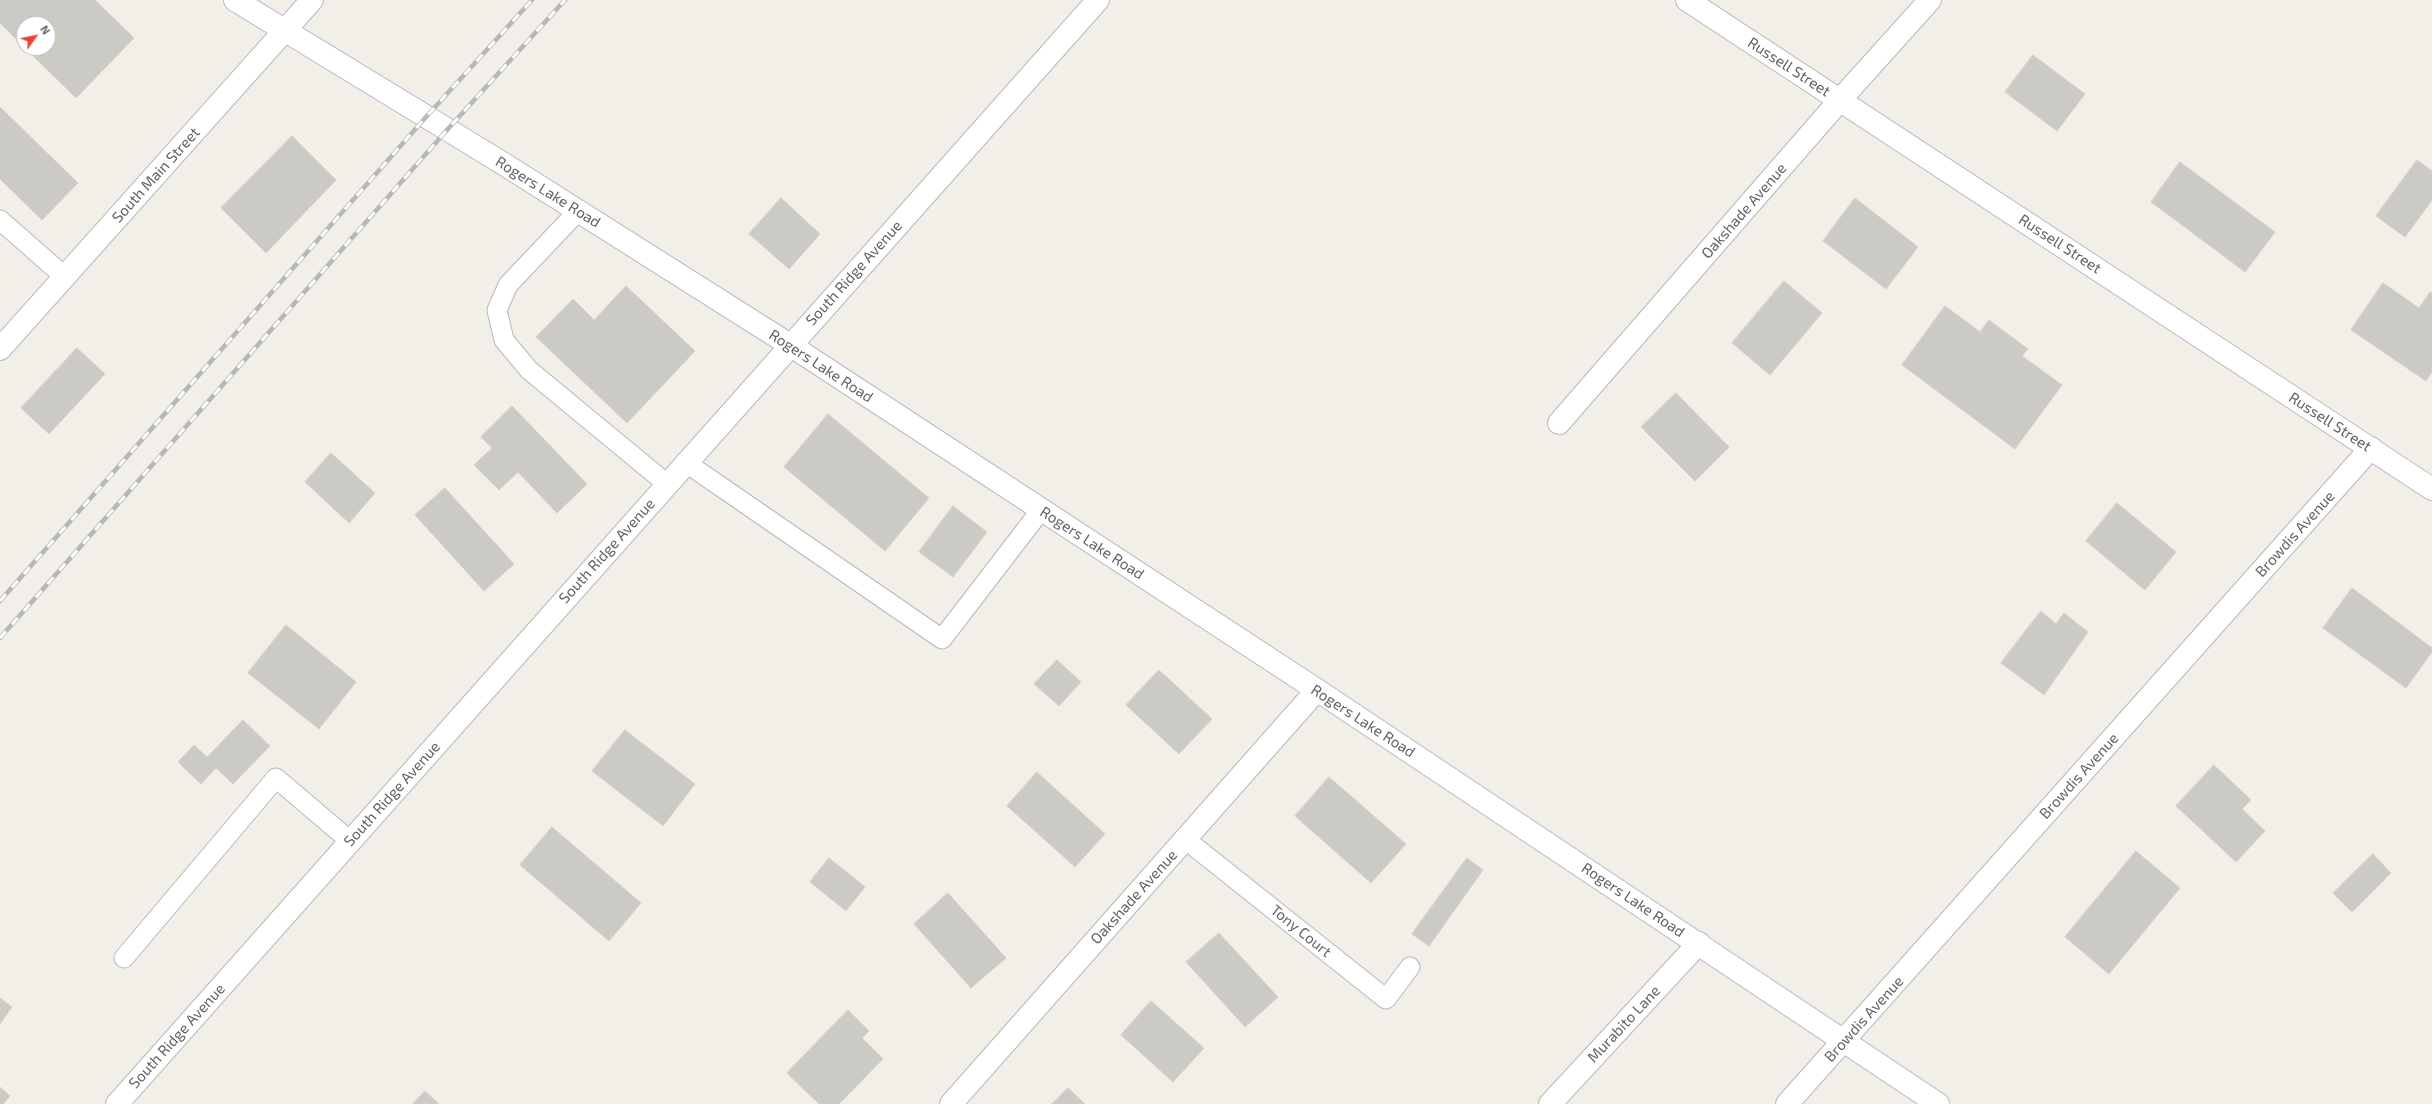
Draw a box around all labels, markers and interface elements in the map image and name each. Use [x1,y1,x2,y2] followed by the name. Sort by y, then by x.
[16,16,56,56] north arrow
[38,23,53,37] text: N
[1744,34,1834,100] street label: Russell Street
[108,124,204,226] street label: South Main Street
[492,152,604,232] street label: Rogers Lake Road
[1698,160,1790,262] street label: Oakshade Avenue
[2015,211,2105,277] street label: Russell Street
[802,217,906,329] street label: South Ridge Avenue
[766,326,876,406] street label: Rogers Lake Road
[2285,389,2375,455] street label: Russell Street
[2252,487,2338,581] street label: Browdis Avenue
[555,495,659,607] street label: South Ridge Avenue
[1037,503,1147,583] street label: Rogers Lake Road
[1308,681,1418,761] street label: Rogers Lake Road
[2036,729,2122,823] street label: Browdis Avenue
[340,738,444,850] street label: South Ridge Avenue
[1087,846,1181,948] street label: Oakshade Avenue
[1578,859,1688,941] street label: Rogers Lake Road
[1267,901,1335,961] street label: Tony Court
[1821,972,1907,1066] street label: Browdis Avenue
[125,980,229,1092] street label: South Ridge Avenue
[1584,982,1664,1066] street label: Murabito Lane

